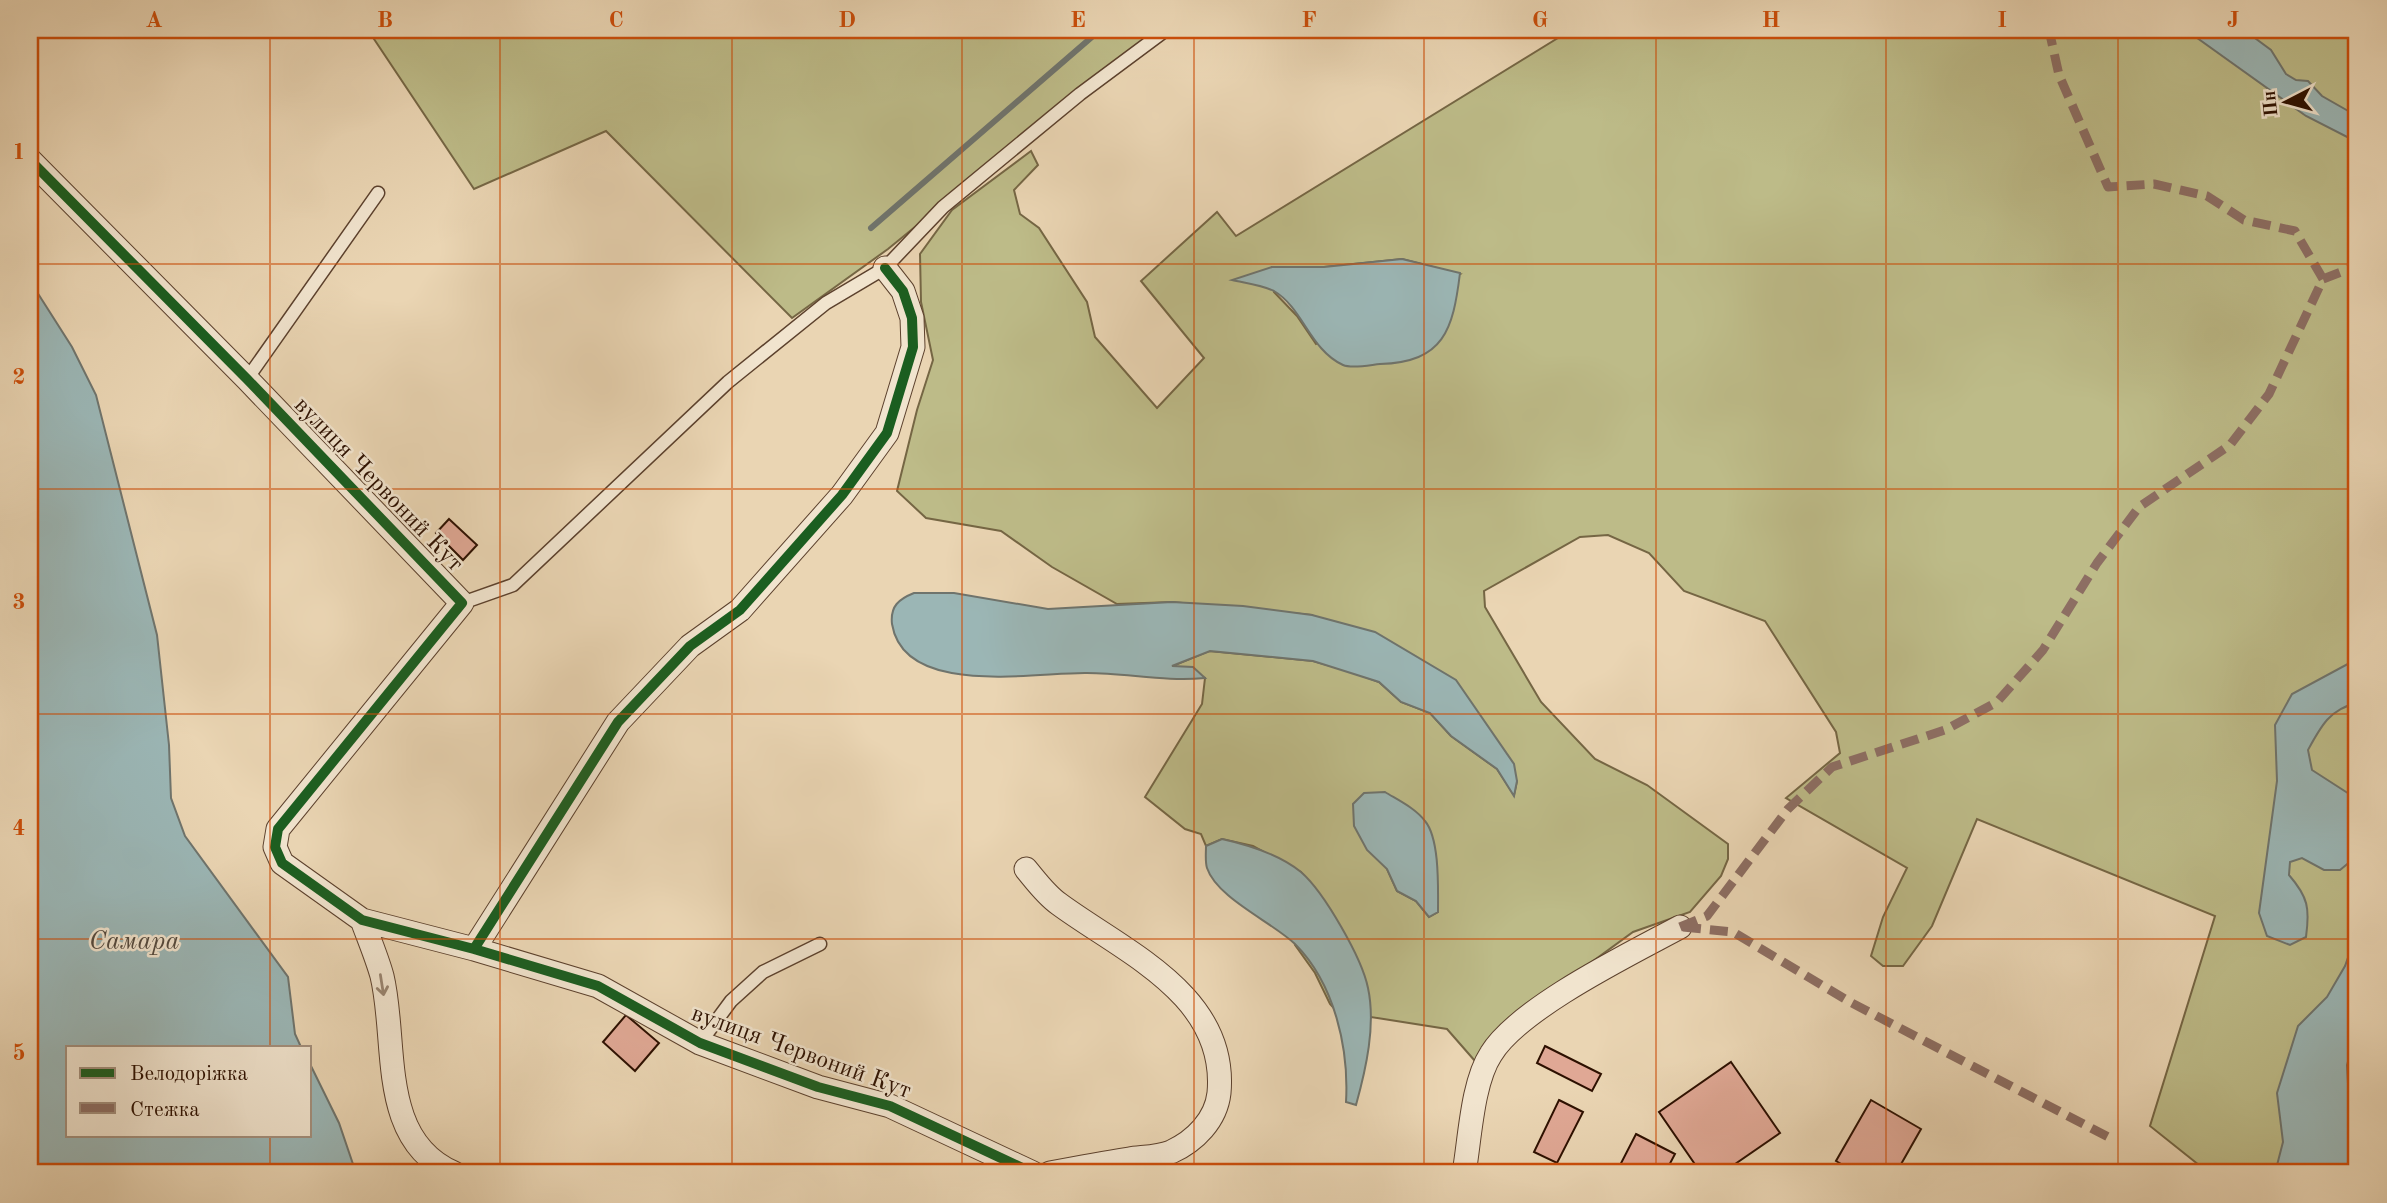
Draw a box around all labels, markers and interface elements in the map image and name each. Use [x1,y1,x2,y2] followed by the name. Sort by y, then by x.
[145,9,163,32] text: A
[377,9,393,32] text: B
[608,9,624,32] text: C
[838,9,856,32] text: D
[1070,9,1086,32] text: E
[1301,9,1317,32] text: F
[1532,9,1548,32] text: G
[1762,9,1780,32] text: H
[1997,9,2007,32] text: I
[2227,9,2239,32] text: J
[2250,66,2320,136] north arrow
[2261,90,2282,118] text: Пн
[12,141,26,164] text: 1
[12,366,26,389] text: 2
[289,393,467,577] street label: вулиця Червоний Кут
[12,591,26,614] text: 3
[12,817,26,840] text: 4
[89,929,179,955] water label: Самара
[376,973,389,996] one-way arrow
[688,1002,914,1104] street label: вулиця Червоний Кут
[12,1042,26,1065] text: 5
[66,1046,312,1136] legend
[130,1064,248,1085] text: Велодоріжка
[130,1100,200,1121] text: Стежка

